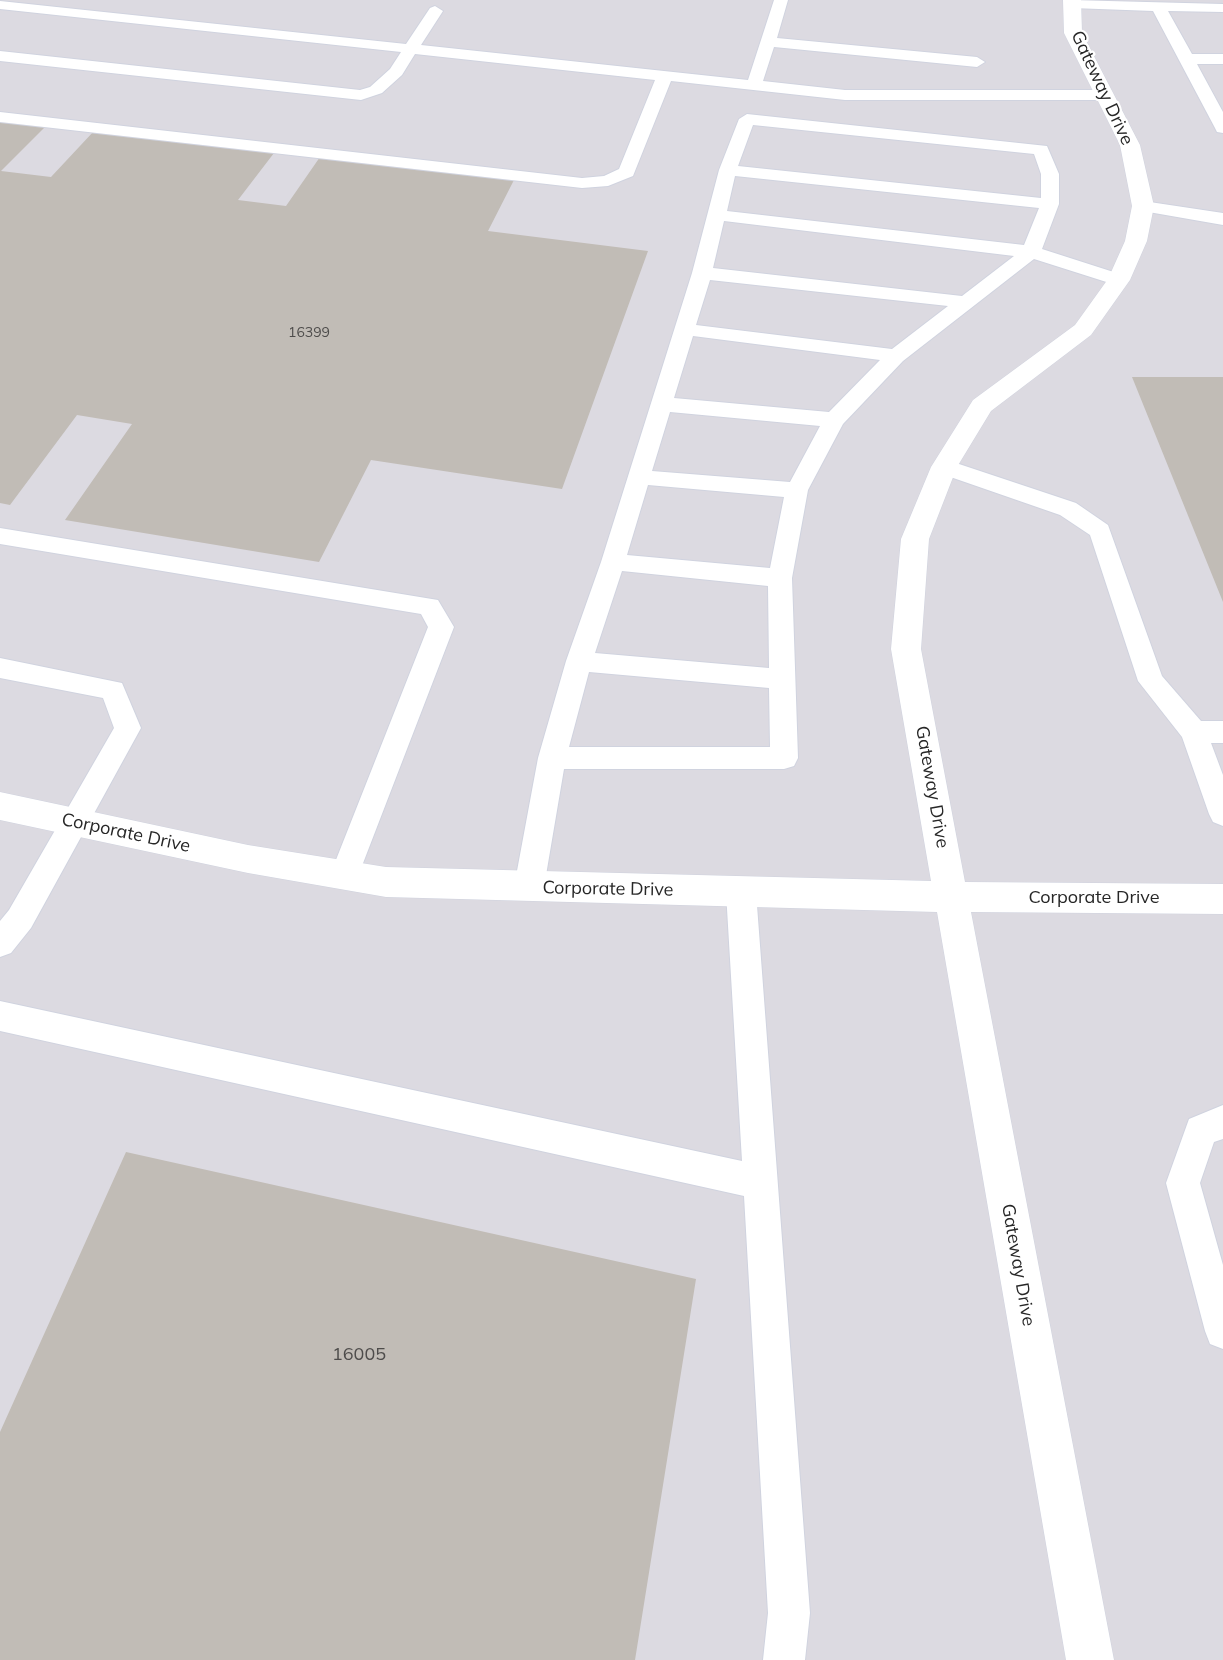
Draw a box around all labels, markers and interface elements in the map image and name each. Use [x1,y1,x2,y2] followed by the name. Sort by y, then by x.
[1066,27,1138,149] street label: Gateway Drive
[288,325,330,341] house number: 16399
[911,724,953,850] street label: Gateway Drive
[60,809,192,857] street label: Corporate Drive
[542,877,674,901] street label: Corporate Drive
[1029,887,1159,909] street label: Corporate Drive
[997,1202,1039,1328] street label: Gateway Drive
[332,1344,386,1366] house number: 16005

